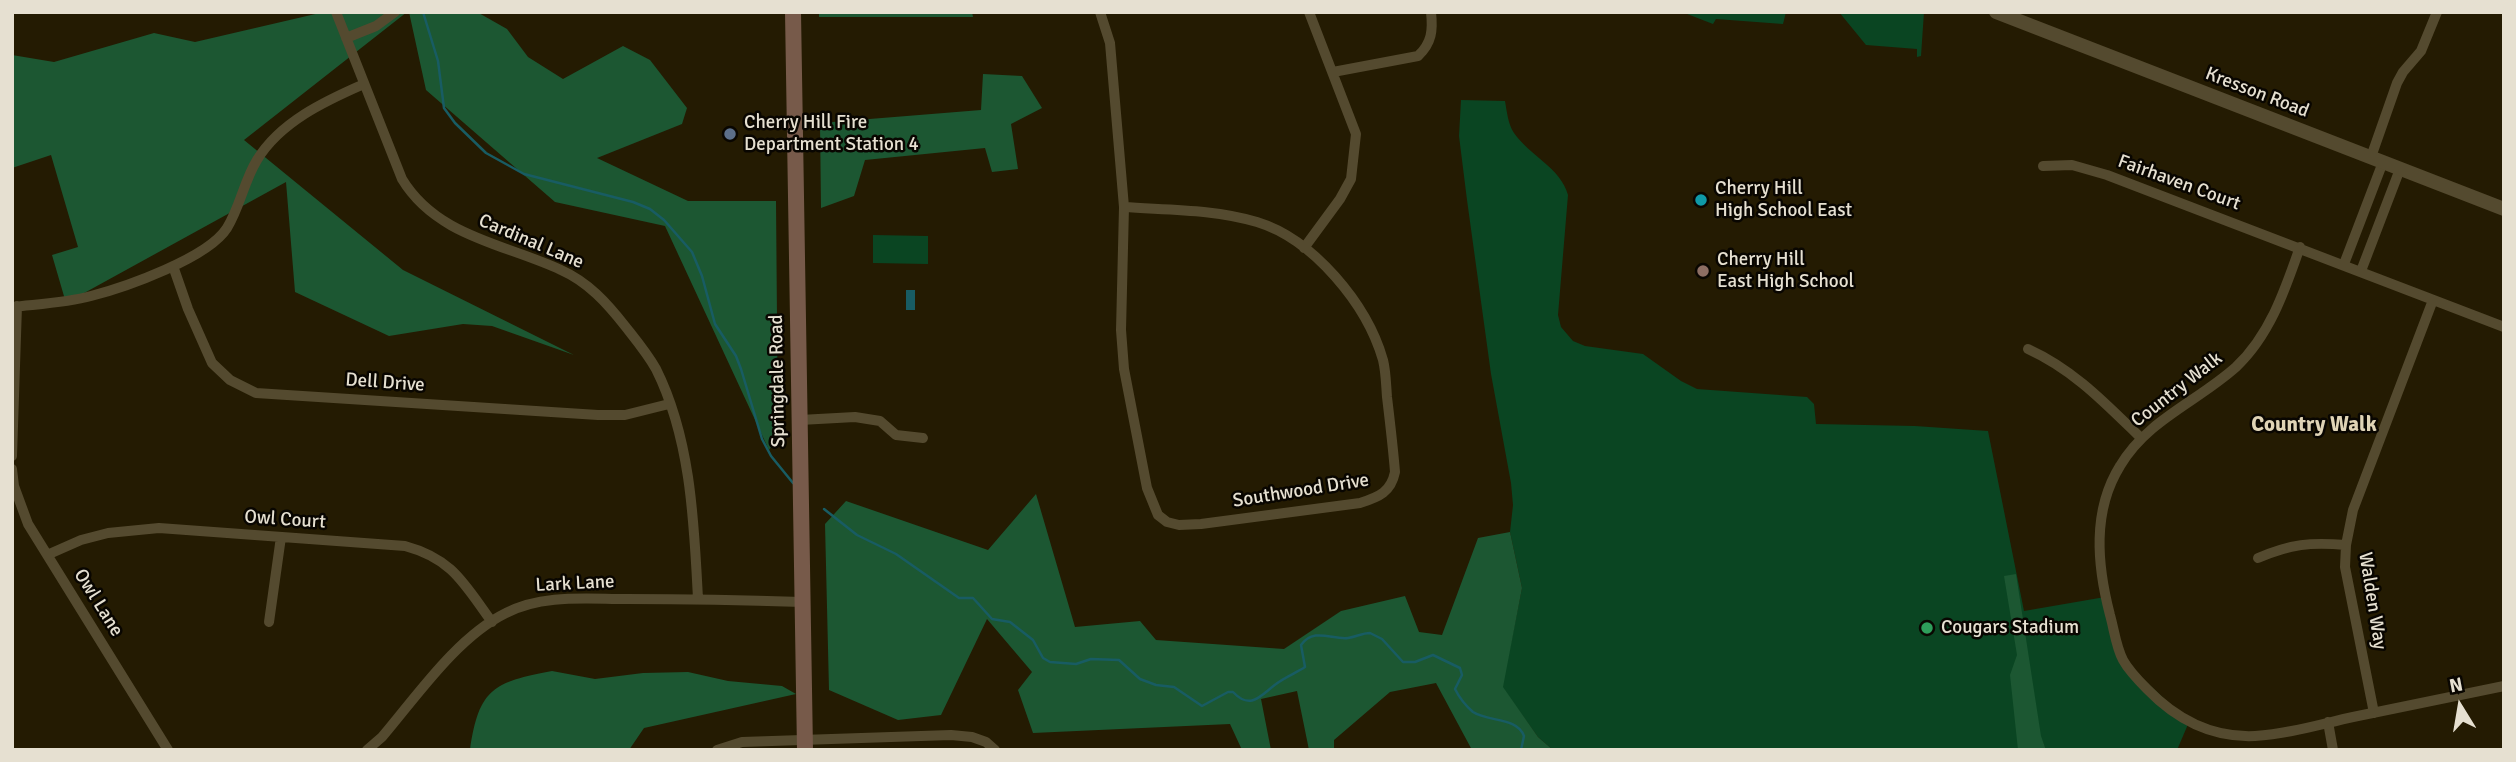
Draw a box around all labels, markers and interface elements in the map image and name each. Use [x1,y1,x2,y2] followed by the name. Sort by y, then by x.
[2202,63,2312,123] street label: Kresson Road
[744,112,919,156] place label: Cherry Hill Fire Department Station 4
[722,126,738,142] marker: Cherry Hill Fire Department Station 4
[2115,150,2243,216] street label: Fairhaven Court
[1715,178,1852,222] place label: Cherry Hill High School East
[1693,192,1709,208] marker: Cherry Hill High School East
[475,210,587,274] street label: Cardinal Lane
[1717,249,1854,293] place label: Cherry Hill East High School
[1695,263,1711,279] marker: Cherry Hill East High School
[765,314,791,448] street label: Springdale Road
[2127,347,2227,433] street label: Country Walk
[345,369,425,397] street label: Dell Drive
[2251,412,2377,438] district label: Country Walk
[1231,469,1371,513] street label: Southwood Drive
[243,506,327,534] street label: Owl Court
[2353,551,2391,651] street label: Walden Way
[68,565,128,641] street label: Owl Lane
[535,571,615,597] street label: Lark Lane
[1941,617,2079,639] place label: Cougars Stadium
[1919,620,1935,636] marker: Cougars Stadium
[2425,671,2495,741] north arrow
[2447,672,2465,698] text: N

